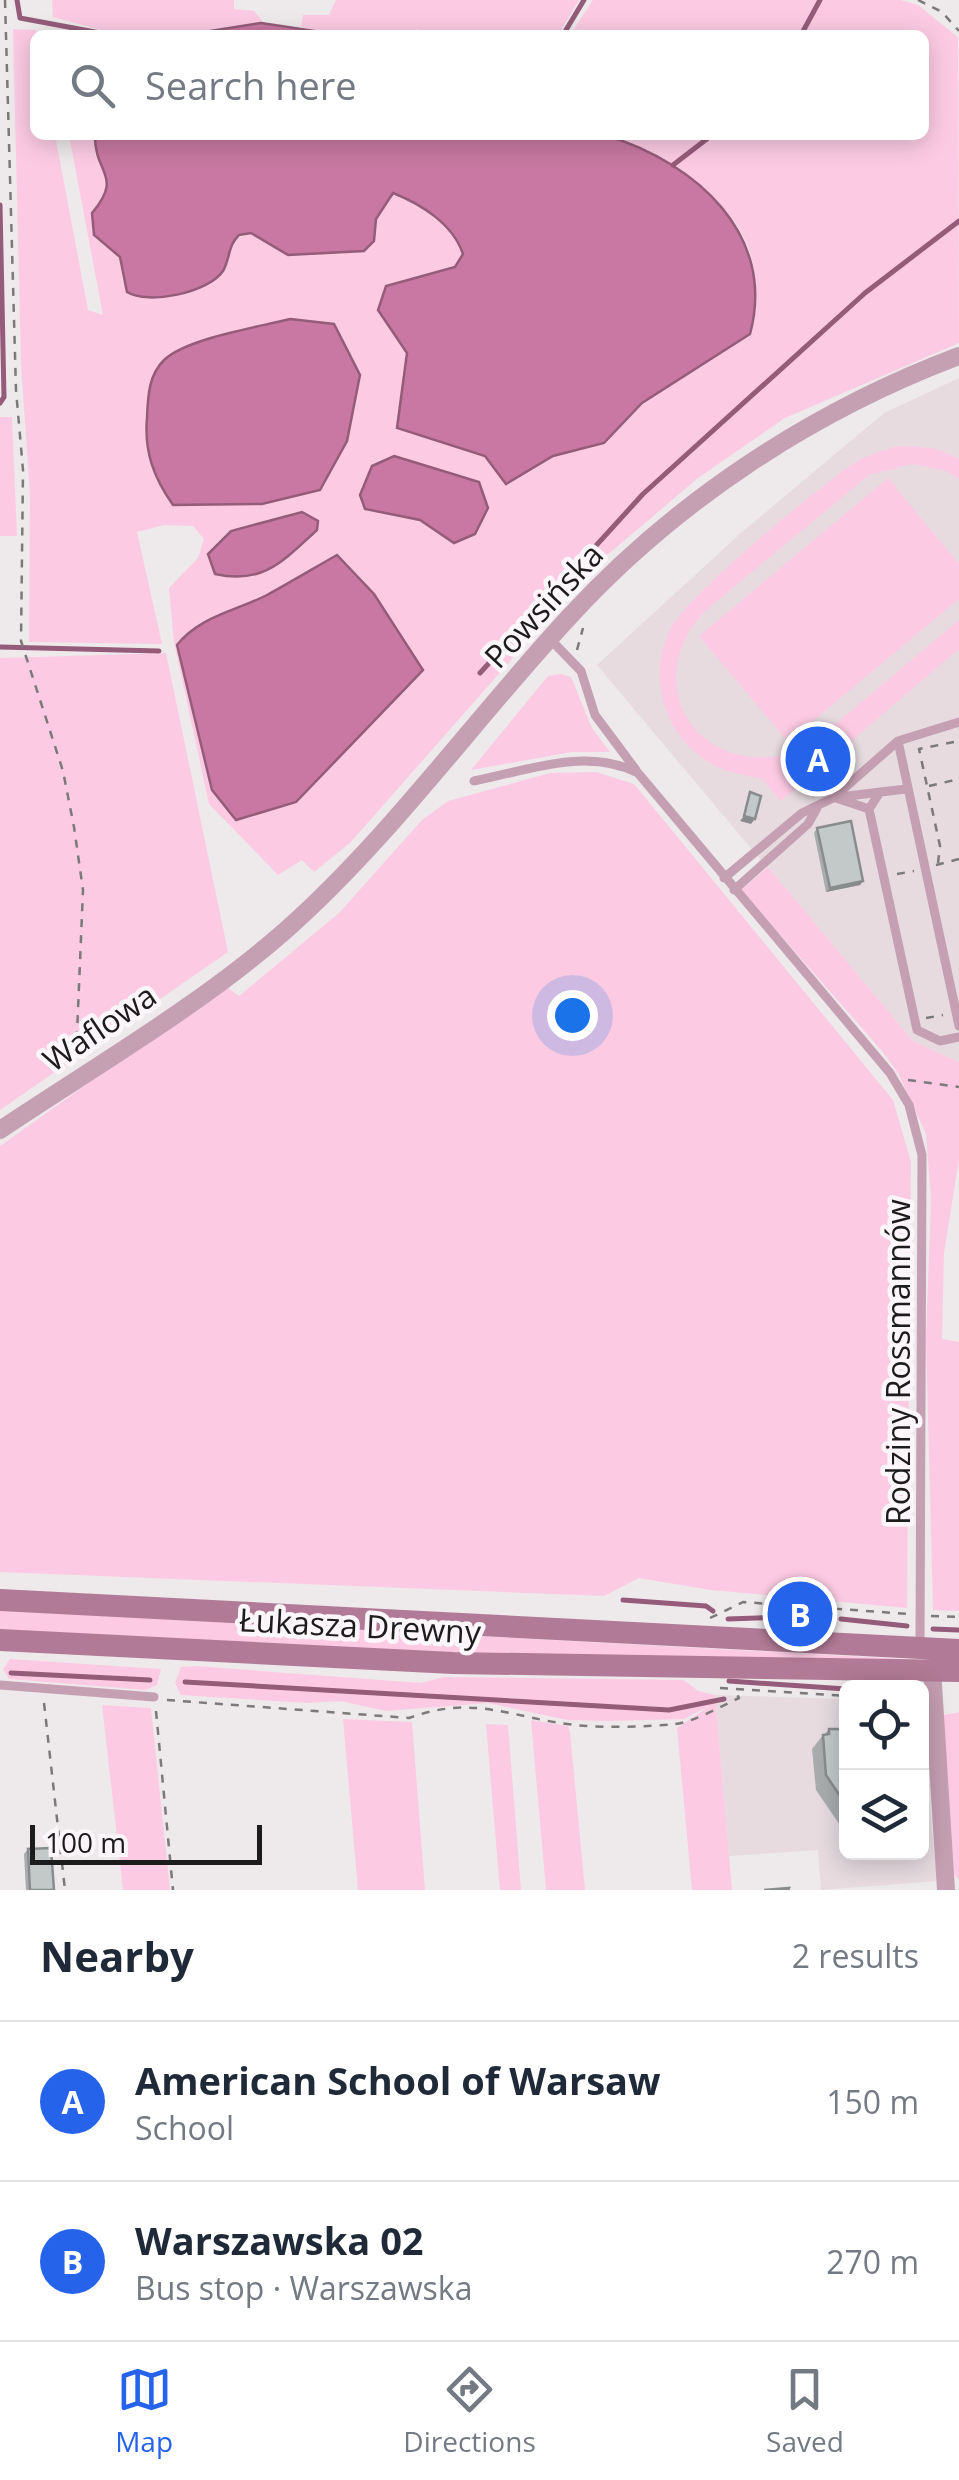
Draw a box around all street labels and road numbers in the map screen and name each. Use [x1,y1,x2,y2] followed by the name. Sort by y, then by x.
[474,533,612,677] street label: Powsińska
[34,973,164,1081] street label: Waflowa
[876,1199,919,1525] street label: Rodziny Rossmannów
[238,1597,483,1653] street label: Łukasza Drewny

